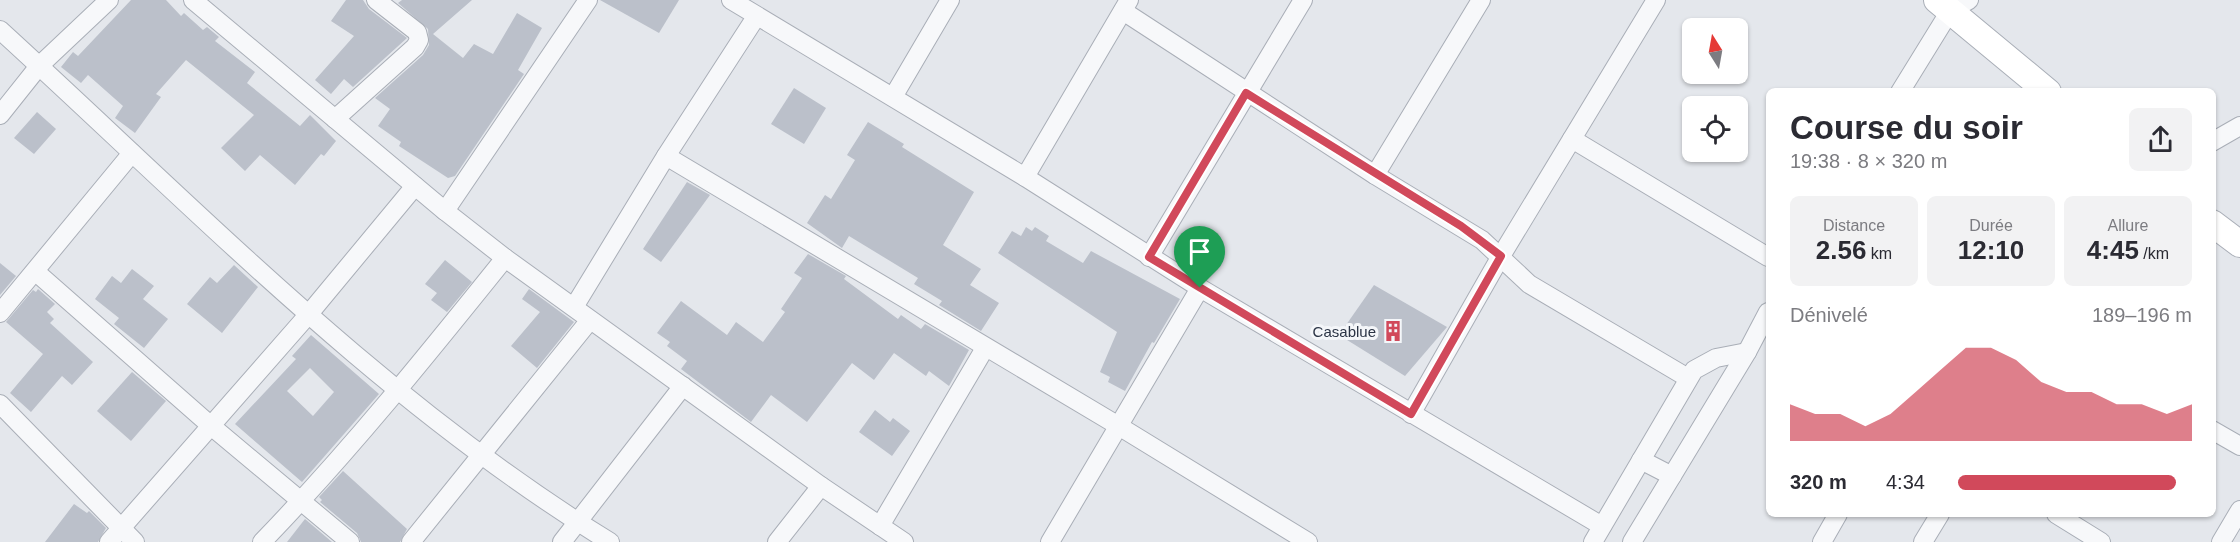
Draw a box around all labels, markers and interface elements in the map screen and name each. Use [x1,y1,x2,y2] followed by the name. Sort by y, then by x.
[1682,18,1748,84] north arrow
[1682,18,1748,162] map controls
[1682,96,1748,162] button: locate
[2129,108,2192,171] button: share
[1790,109,2023,146] text: Course du soir
[1790,150,1947,172] text: 19:38 · 8 × 320 m
[1823,217,1885,234] text: Distance
[1969,217,2013,234] text: Durée
[2108,217,2148,234] text: Allure
[1174,226,1225,288] pin
[1183,235,1216,268] icon: arrive
[1816,235,1866,265] text: 2.56
[1958,235,2024,265] text: 12:10
[2087,235,2139,265] text: 4:45
[1866,245,1892,262] text: km
[2139,245,2169,262] text: /km
[1790,304,1868,326] text: Dénivelé
[2092,304,2192,326] text: 189–196 m
[1381,319,1405,343] building icon: Casablue
[1313,323,1376,340] place label: Casablue
[1790,471,1847,493] text: 320 m
[1886,471,1925,493] text: 4:34

